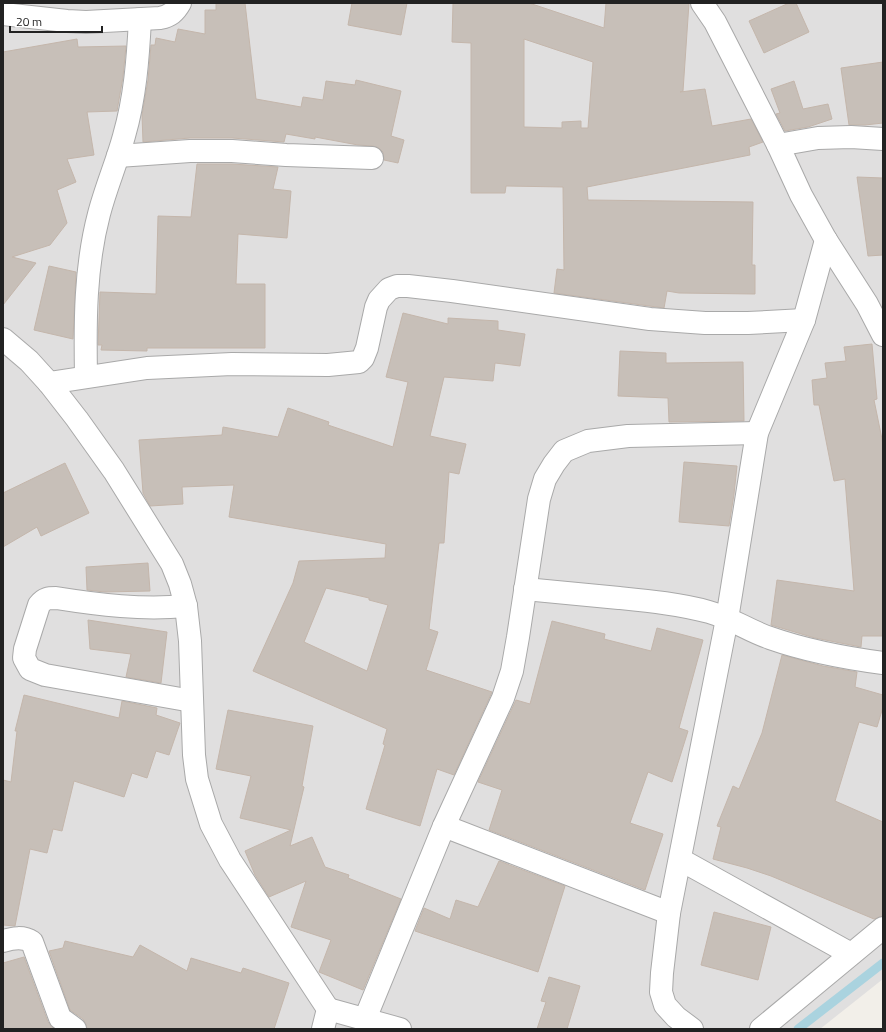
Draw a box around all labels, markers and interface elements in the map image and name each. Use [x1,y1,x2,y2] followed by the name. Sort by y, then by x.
[10,8,102,34] scale bar
[16,12,42,31] text: 20 m

